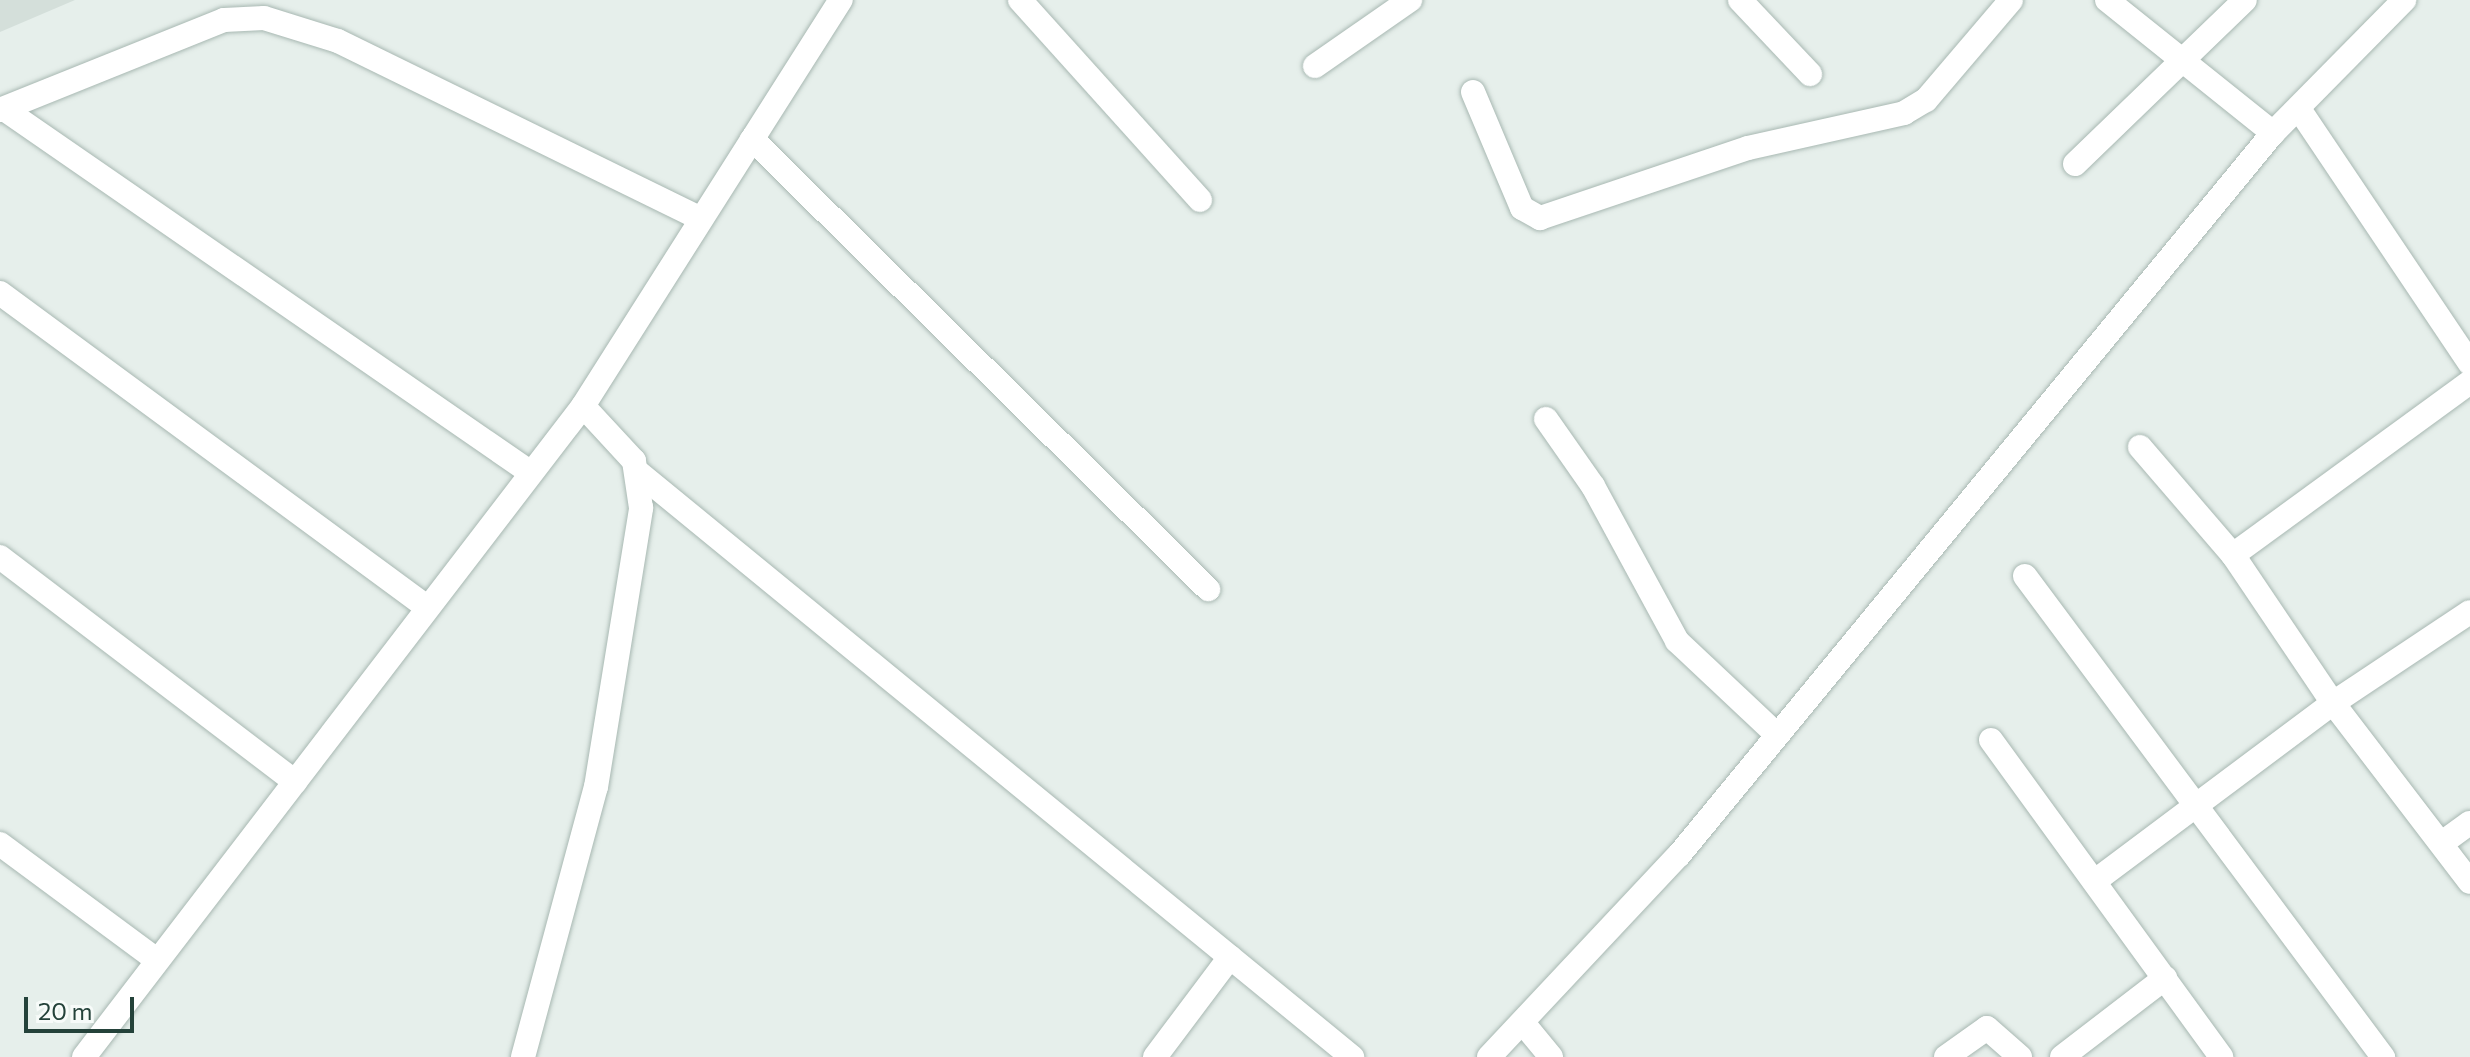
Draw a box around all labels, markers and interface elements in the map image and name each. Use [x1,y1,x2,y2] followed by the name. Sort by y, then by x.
[28,981,138,1031] scale bar
[38,996,92,1025] text: 20 m

